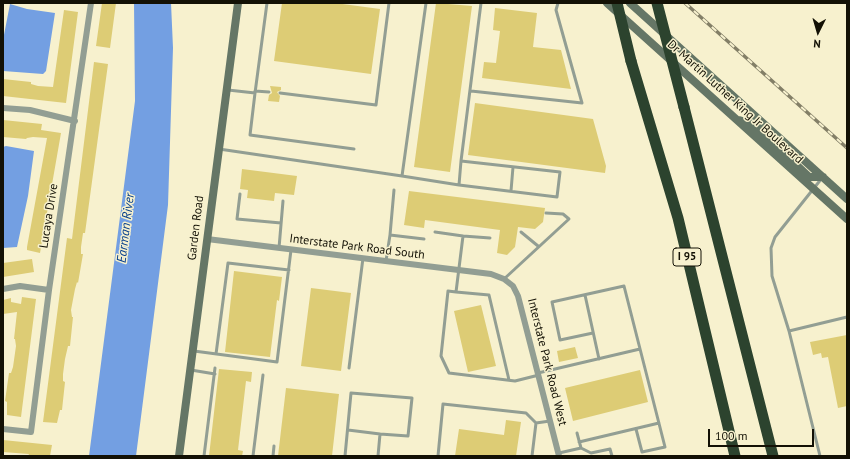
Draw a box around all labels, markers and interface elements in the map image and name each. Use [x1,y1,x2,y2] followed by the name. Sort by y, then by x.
[798,12,838,52] north arrow
[664,37,806,167] street label: Dr Martin Luther King Jr Boulevard
[813,37,821,51] text: N
[37,183,61,249] street label: Lucaya Drive
[114,192,138,264] water label: Earman River
[185,195,207,261] street label: Garden Road
[289,232,425,262] street label: Interstate Park Road South
[673,248,701,266] road number: I 95
[524,297,570,427] street label: Interstate Park Road West
[710,421,816,447] scale bar
[715,428,748,443] text: 100 m

